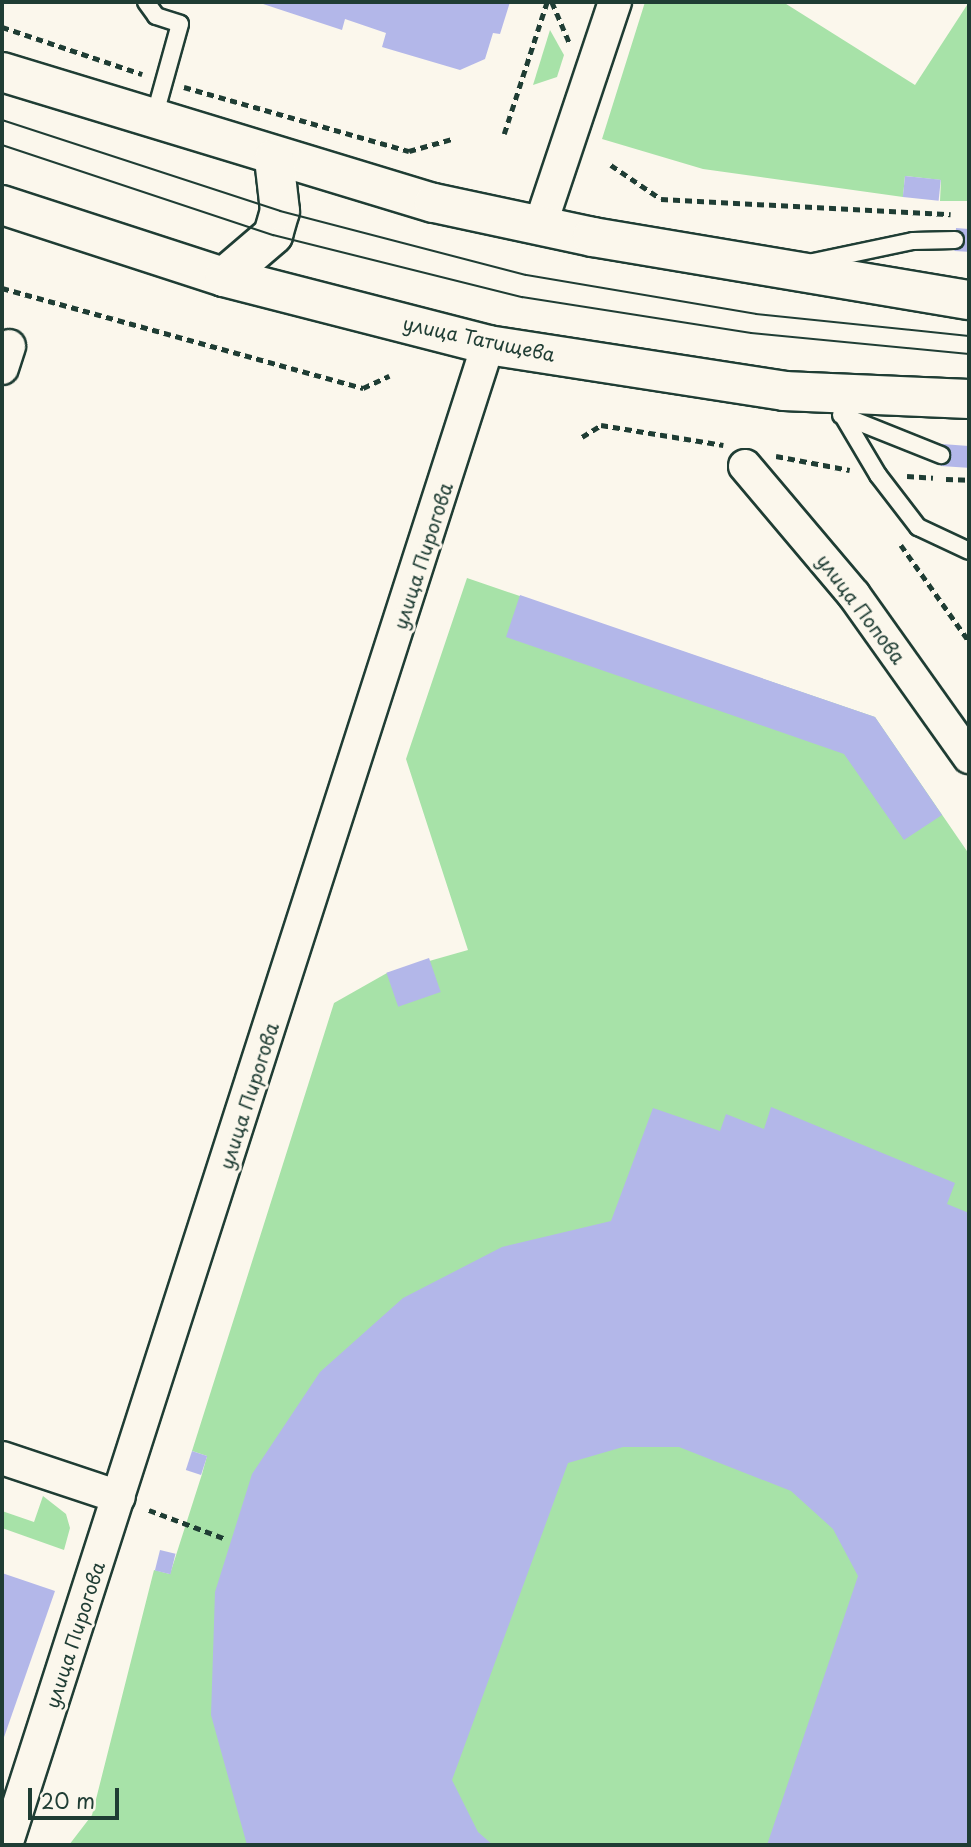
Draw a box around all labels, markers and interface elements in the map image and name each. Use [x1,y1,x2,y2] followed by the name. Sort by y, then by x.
[401,312,557,366] street label: улица Татищева
[389,480,457,632] street label: улица Пирогова
[812,549,910,669] street label: улица Попова
[215,1020,283,1172] street label: улица Пирогова
[41,1559,109,1711] street label: улица Пирогова
[32,1773,122,1817] scale bar
[41,1784,95,1816] text: 20 m

